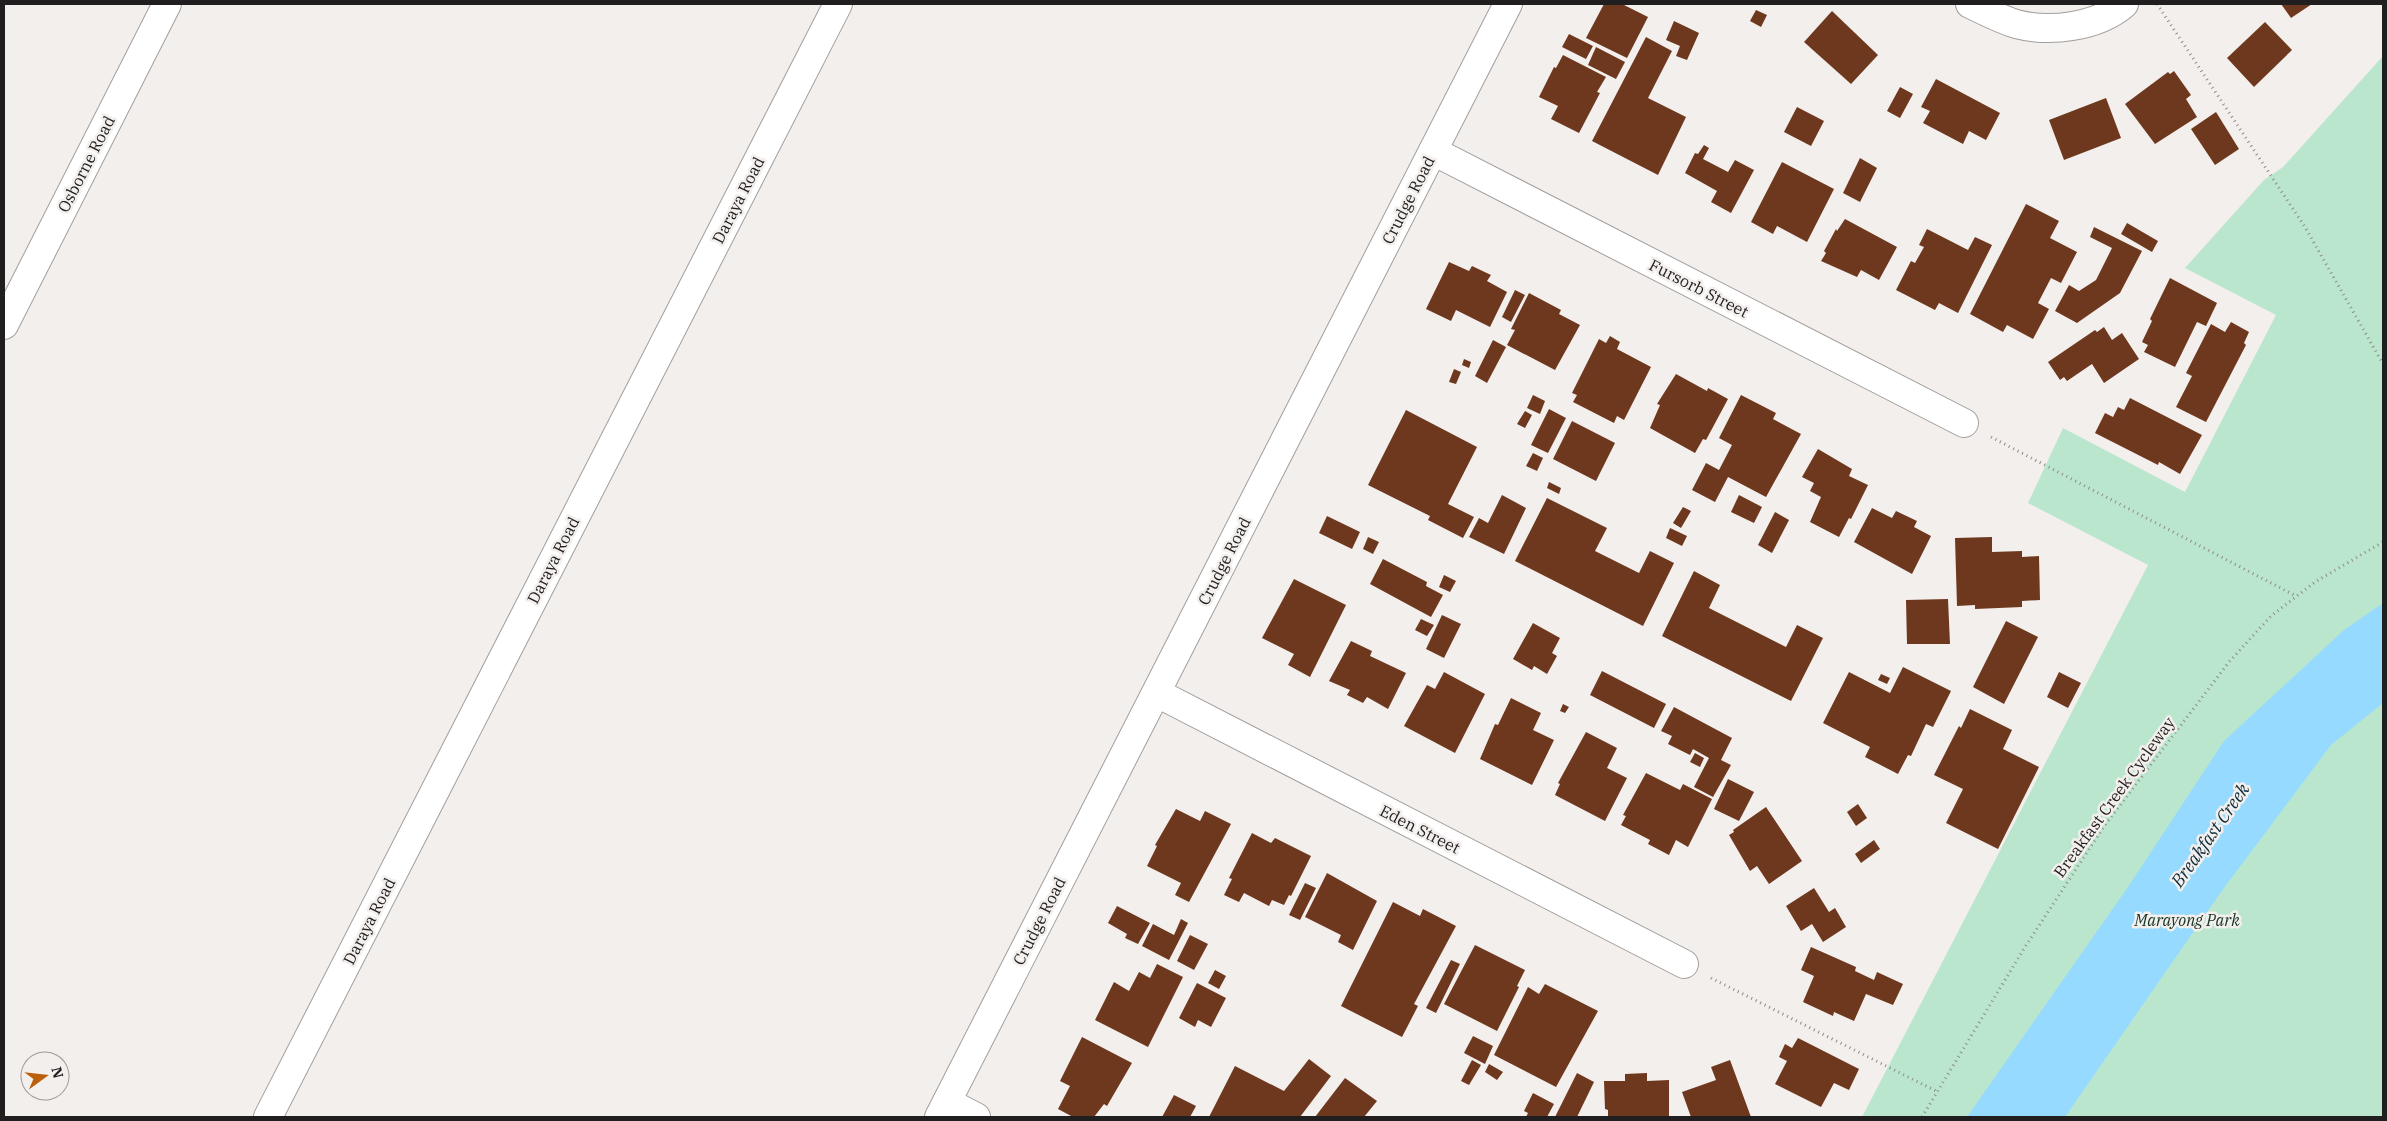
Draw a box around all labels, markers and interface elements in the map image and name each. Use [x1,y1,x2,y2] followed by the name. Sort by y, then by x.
[53,112,119,216] street label: Osborne Road
[1377,152,1439,247] street label: Crudge Road
[708,153,769,247] street label: Daraya Road
[1646,254,1752,322] street label: Fursorb Street
[523,513,584,607] street label: Daraya Road
[1193,513,1255,608] street label: Crudge Road
[2049,713,2179,881] street label: Breakfast Creek Cycleway
[2165,778,2255,892] water label: Breakfast Creek
[1377,800,1464,858] street label: Eden Street
[1008,873,1070,968] street label: Crudge Road
[339,874,400,968] street label: Daraya Road
[2133,910,2240,930] park label: Marayong Park
[20,1051,70,1101] north arrow
[47,1065,68,1080] text: N

